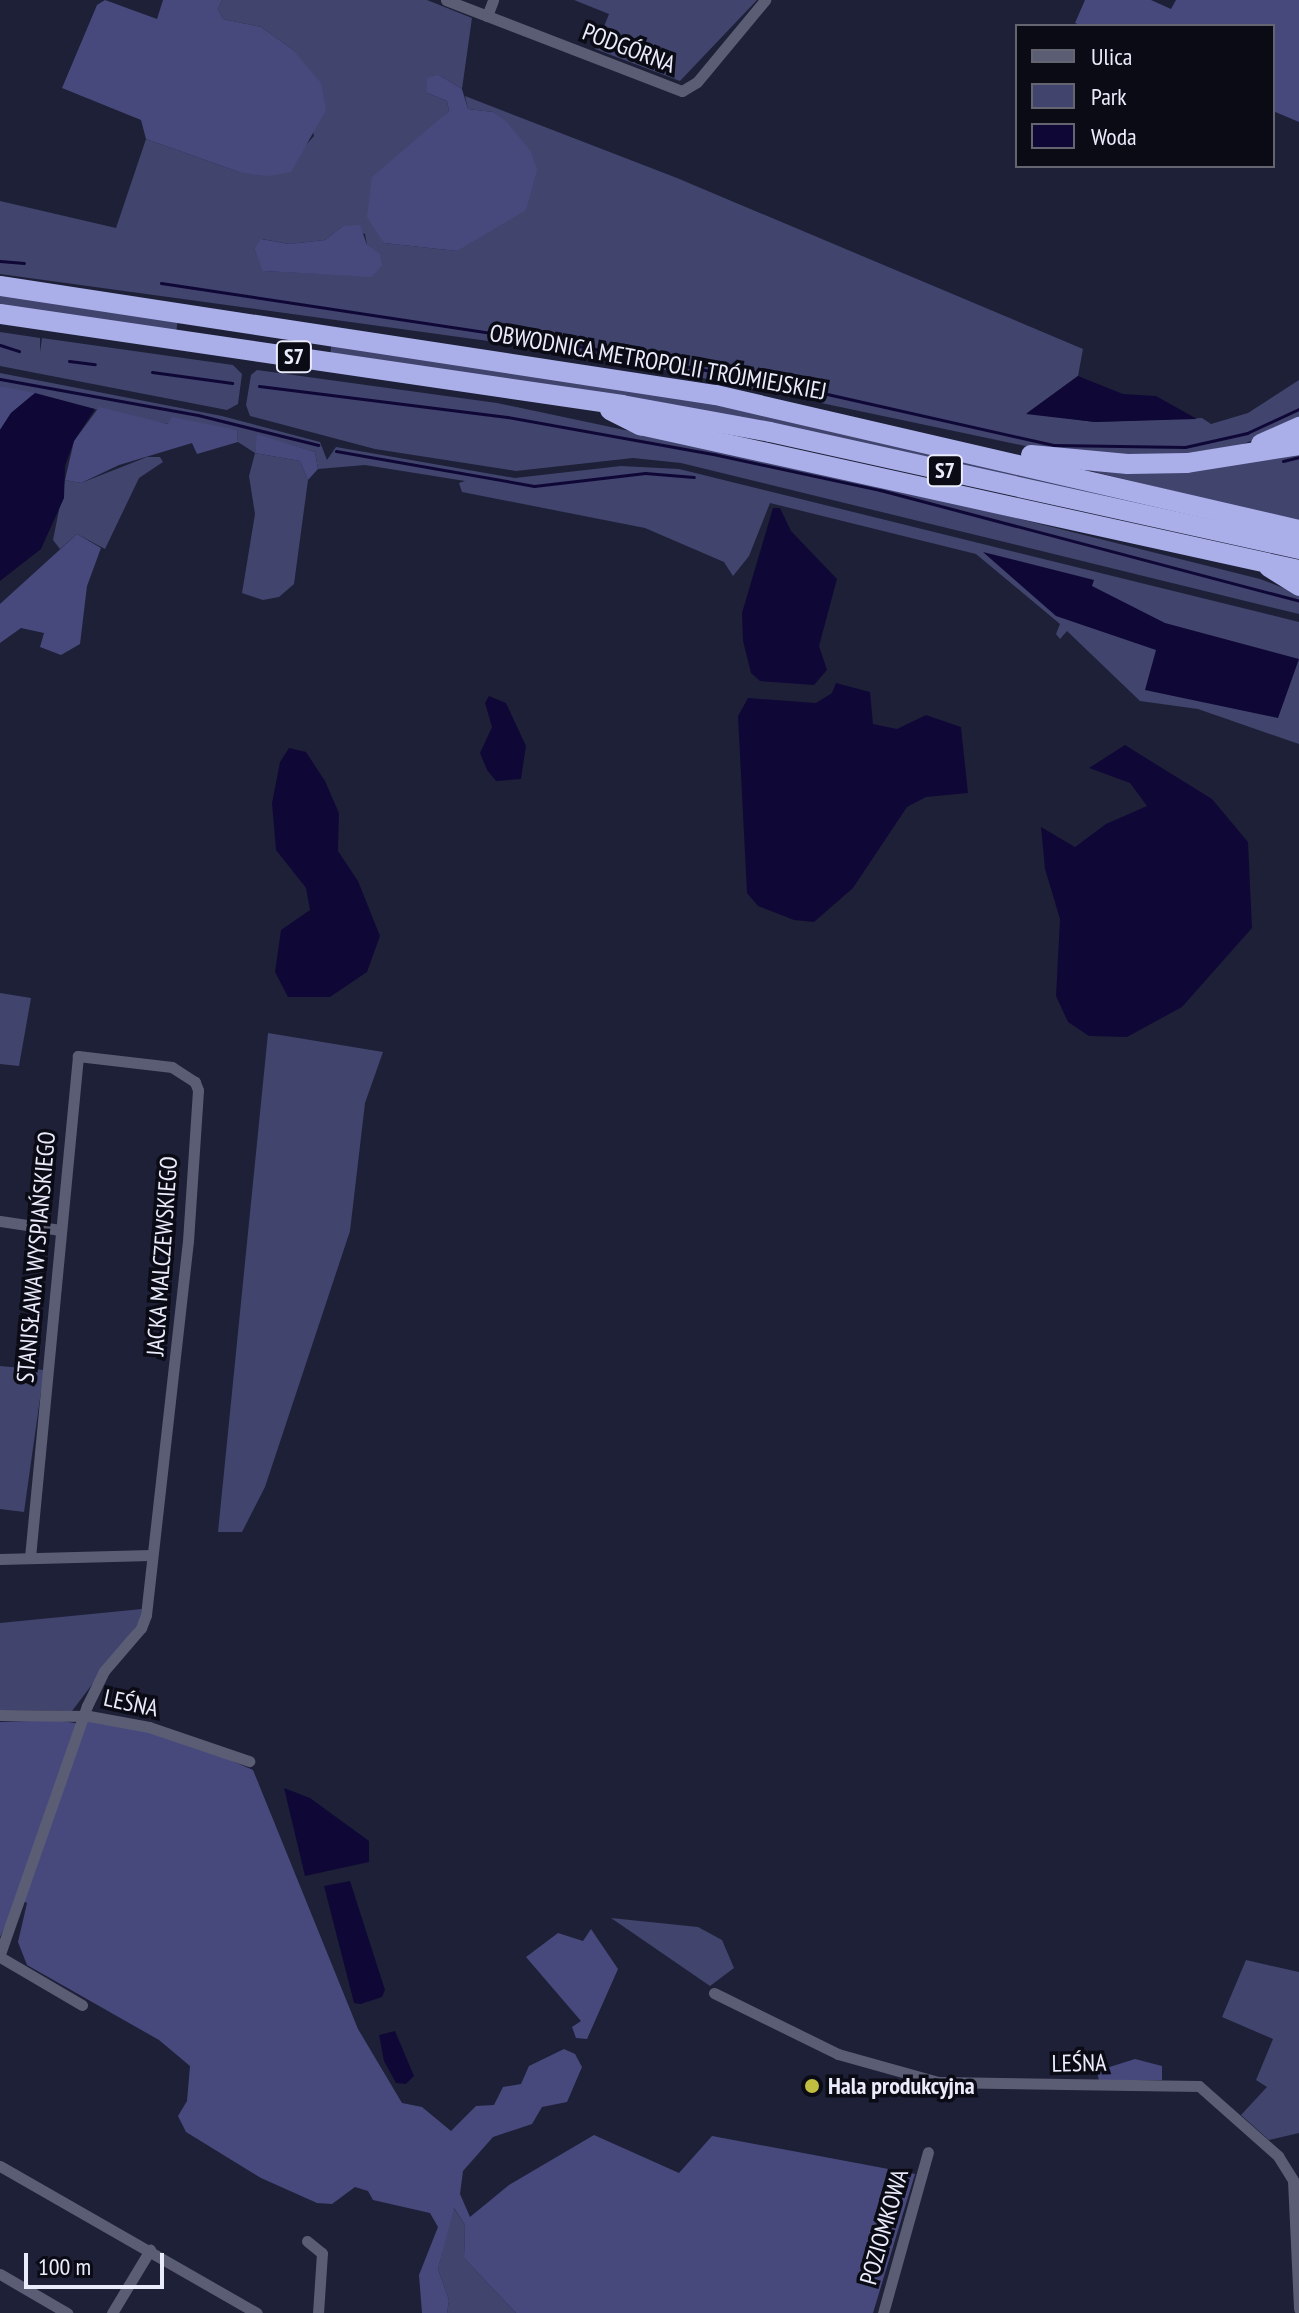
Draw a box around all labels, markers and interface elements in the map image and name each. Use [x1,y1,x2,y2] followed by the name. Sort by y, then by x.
[579,17,679,79] street label: PODGÓRNA
[1015,24,1275,168] legend
[1091,41,1132,72] text: Ulica
[1091,81,1127,112] text: Park
[1091,121,1137,152] text: Woda
[487,318,829,406] street label: OBWODNICA METROPOLII TRÓJMIEJSKIEJ
[274,339,314,375] road number: S7
[925,453,965,489] road number: S7
[11,1130,61,1384] street label: STANISŁAWA WYSPIAŃSKIEGO
[141,1155,183,1357] street label: JACKA MALCZEWSKIEGO
[101,1683,161,1723] street label: LEŚNA
[1051,2048,1107,2078] street label: LEŚNA
[828,2072,975,2100] place label: Hala produkcyjna
[803,2077,821,2095] marker: Hala produkcyjna
[854,2166,914,2288] street label: POZIOMKOWA
[28,2237,168,2287] scale bar
[38,2251,91,2282] text: 100 m

